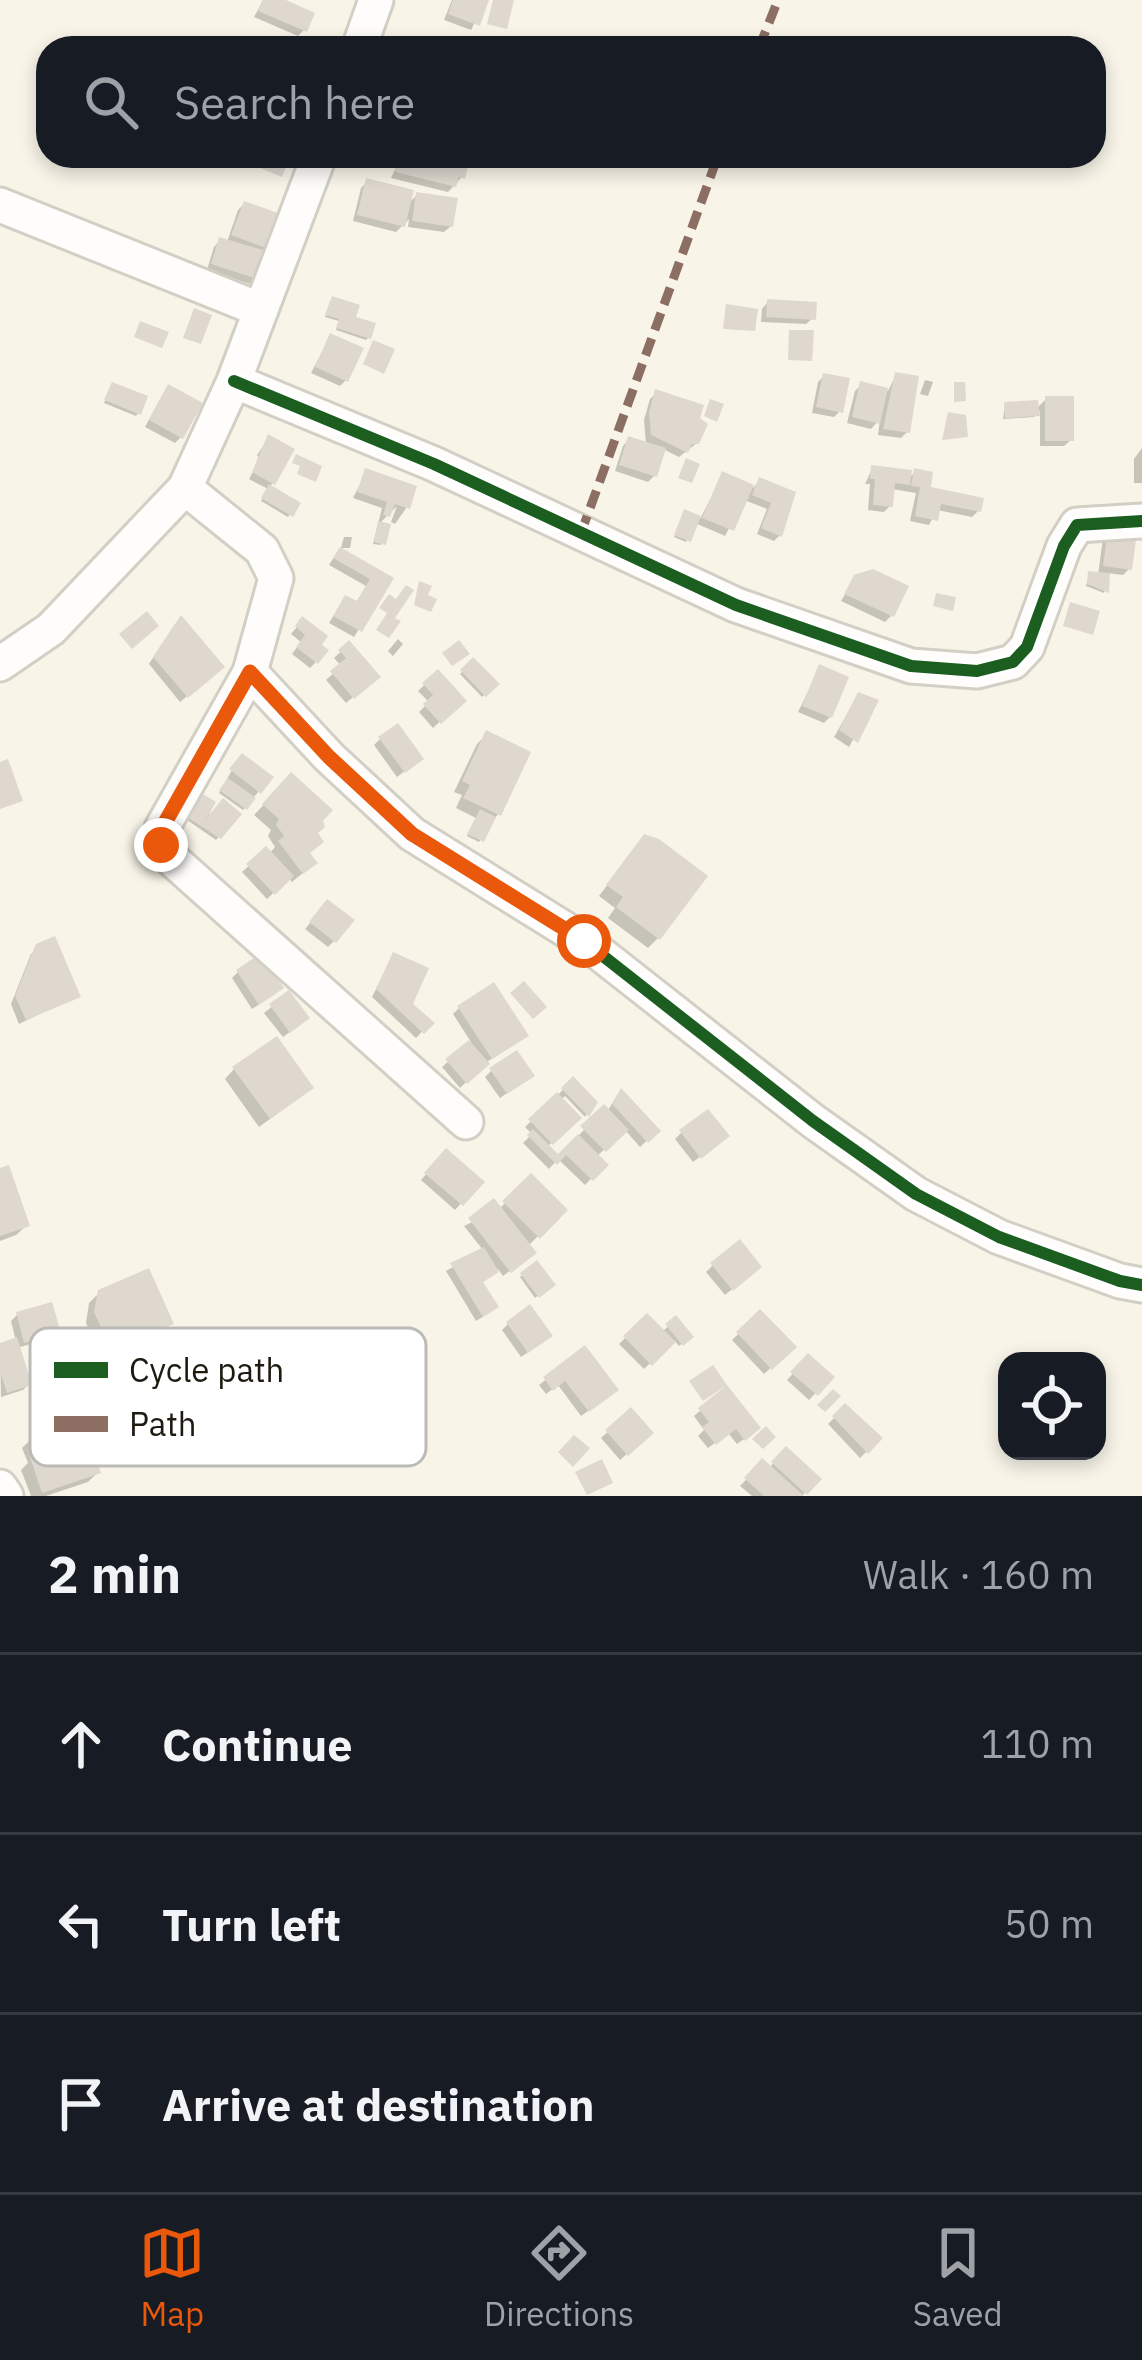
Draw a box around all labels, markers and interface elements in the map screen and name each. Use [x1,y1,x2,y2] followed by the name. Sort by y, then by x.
[36,36,1106,168] search box
[78,69,144,135] icon: search
[174,73,415,131] text: Search here
[134,818,188,872] route end
[557,914,611,968] route start
[30,1328,426,1466] legend
[129,1348,284,1391] text: Cycle path
[998,1352,1106,1460] map controls
[998,1352,1106,1460] button: locate
[129,1402,197,1445] text: Path
[48,1541,181,1607] text: 2 min
[863,1549,1094,1600] text: Walk · 160 m
[48,1711,114,1777] icon: ahead
[162,1715,353,1773] text: Continue
[981,1718,1094,1769] text: 110 m
[48,1891,114,1957] icon: left
[162,1895,341,1953] text: Turn left
[1004,1898,1094,1949] text: 50 m
[48,2071,114,2137] icon: arrive
[162,2075,595,2133] text: Arrive at destination
[139,2220,205,2335] tab: Map
[484,2220,634,2335] tab: Directions
[913,2220,1003,2335] tab: Saved

